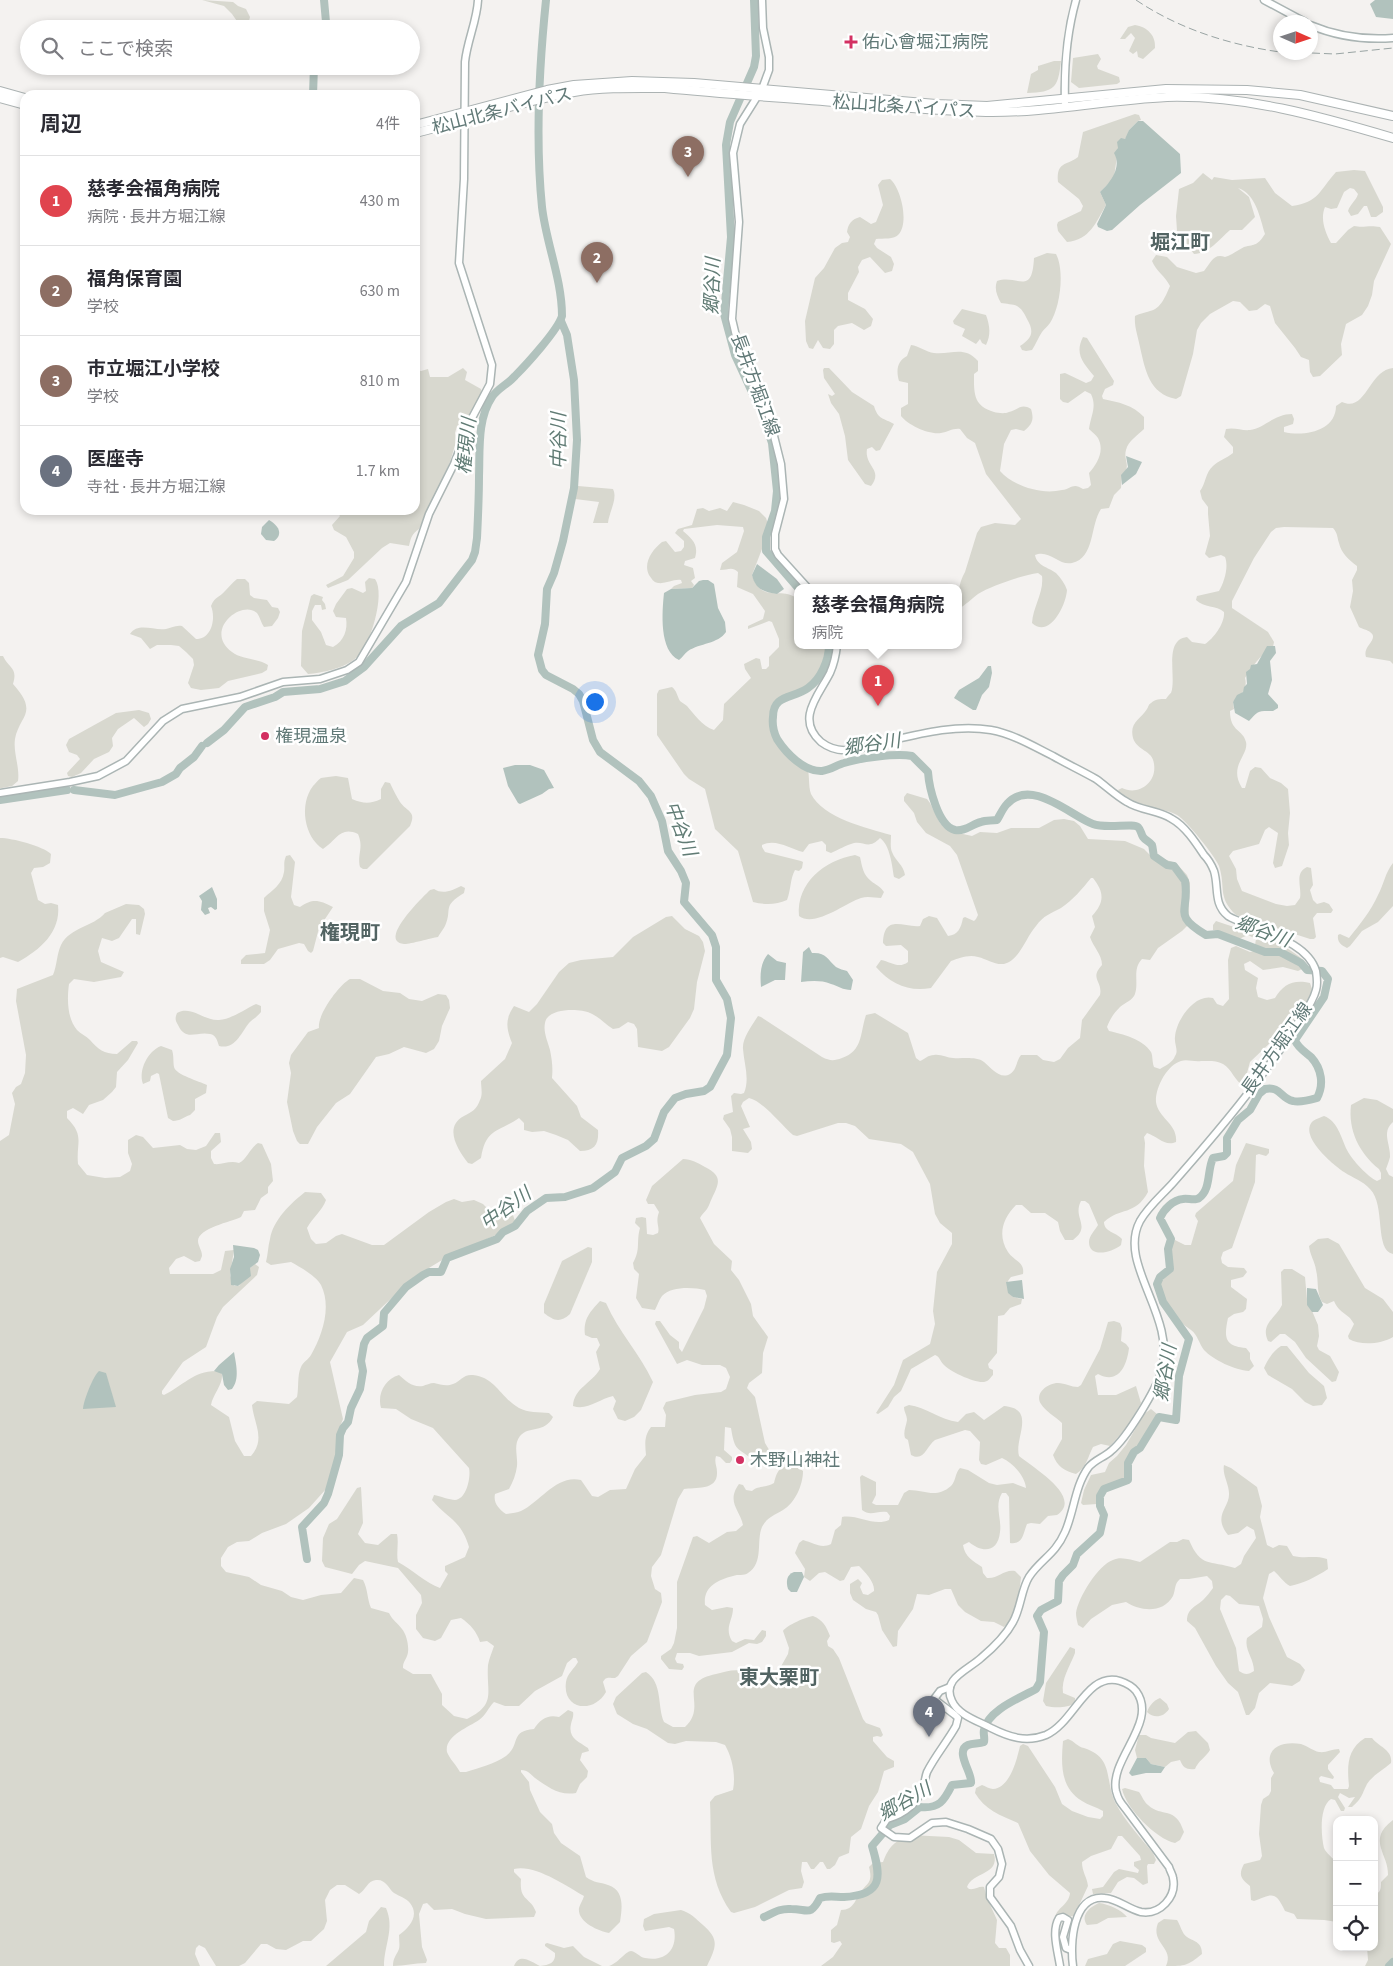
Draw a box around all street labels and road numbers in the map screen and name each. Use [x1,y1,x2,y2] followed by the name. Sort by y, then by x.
[429,81,575,141] street label: 松山北条バイパス
[831,90,977,124] street label: 松山北条バイパス
[725,330,785,440] street label: 長井方堀江線
[1236,998,1318,1100] street label: 長井方堀江線

